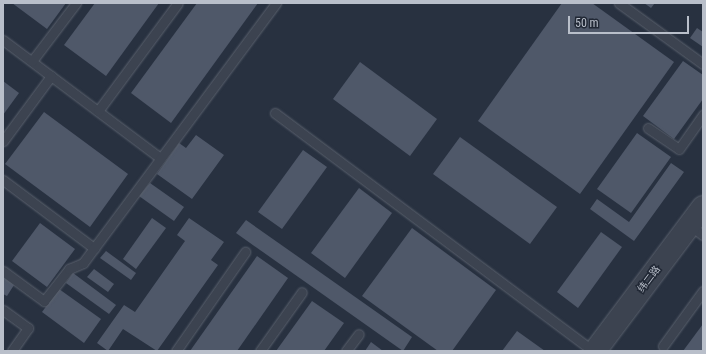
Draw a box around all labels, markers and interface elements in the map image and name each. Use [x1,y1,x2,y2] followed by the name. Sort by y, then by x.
[570,8,691,34] scale bar
[575,16,599,30] text: 50 m
[635,263,663,295] street label: 纬二路

